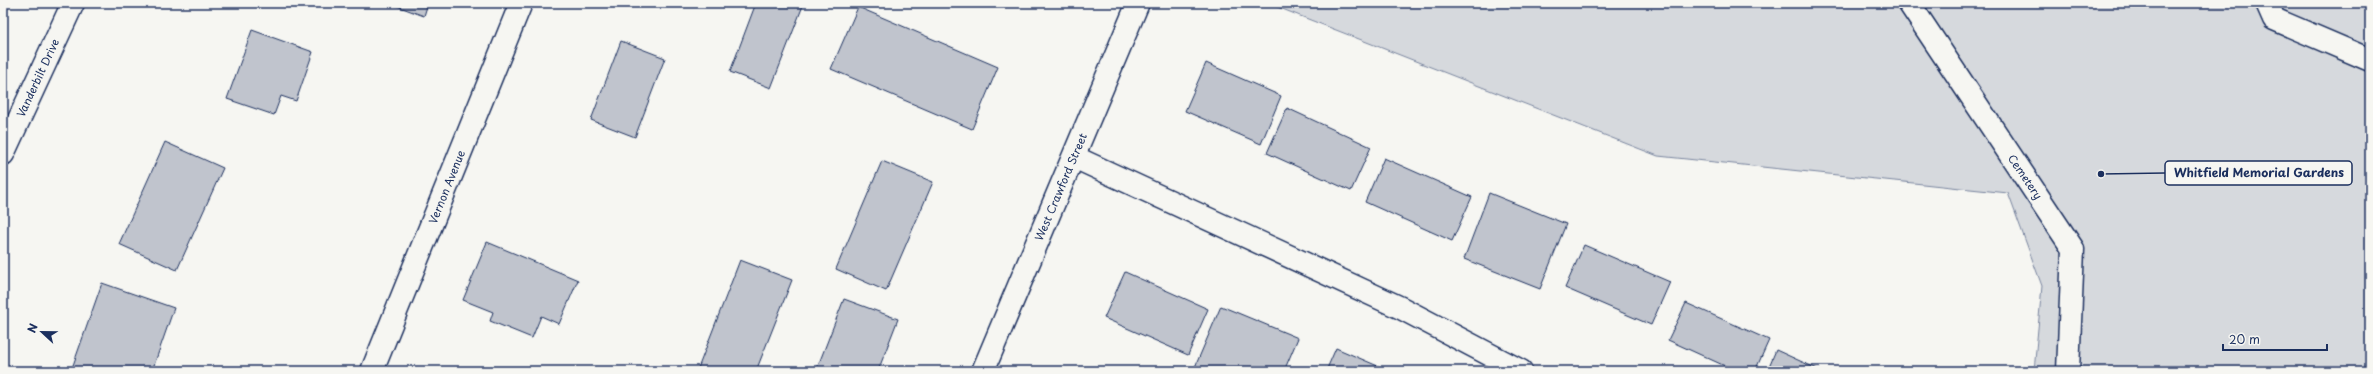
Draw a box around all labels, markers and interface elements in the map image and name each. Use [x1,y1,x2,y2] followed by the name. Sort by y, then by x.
[12,36,63,120] street label: Vanderbilt Drive
[1030,130,1091,243] street label: West Crawford Street
[424,147,469,226] street label: Vernon Avenue
[2004,151,2047,203] street label: Cemetery
[2165,161,2352,185] callout: Whitfield Memorial Gardens
[2174,163,2344,181] text: Whitfield Memorial Gardens
[22,312,62,352] north arrow
[23,321,42,335] text: N
[2223,326,2327,352] scale bar
[2229,330,2260,348] text: 20 m

